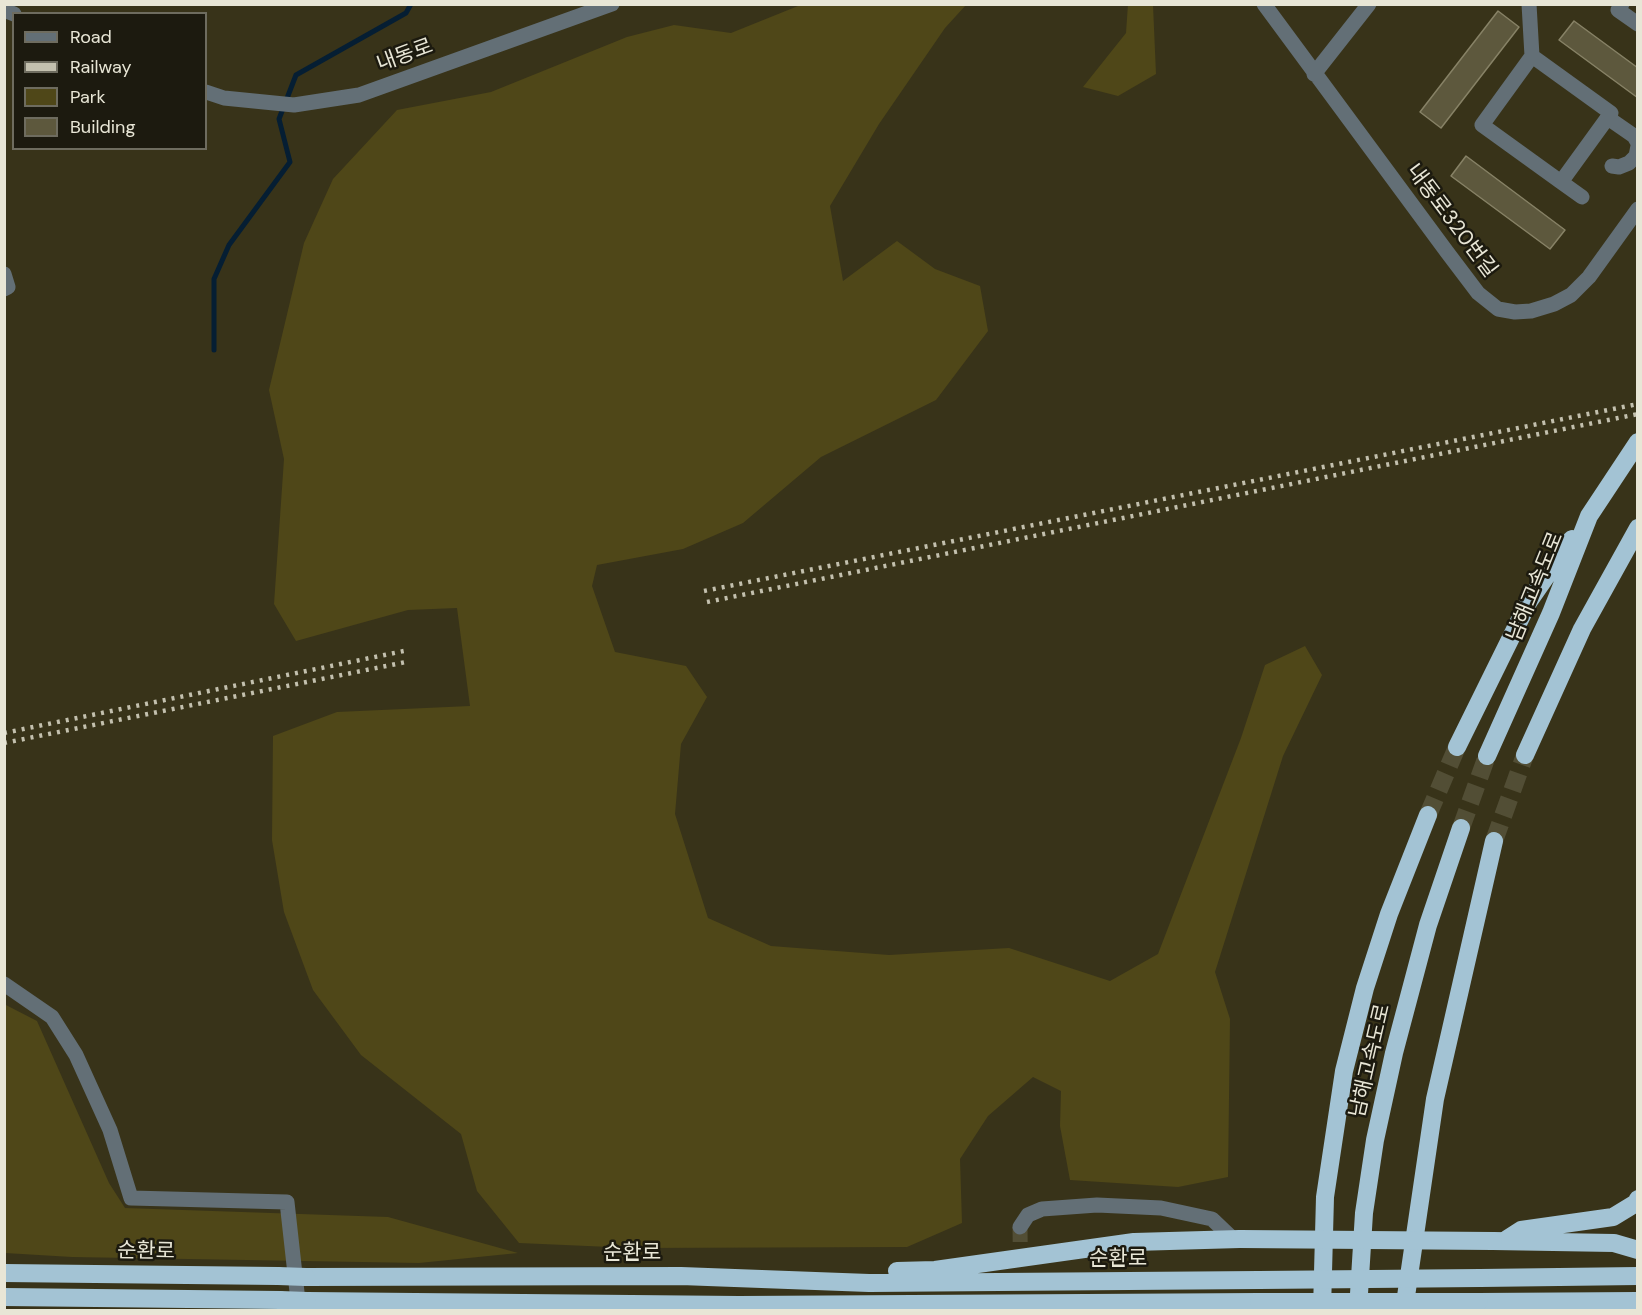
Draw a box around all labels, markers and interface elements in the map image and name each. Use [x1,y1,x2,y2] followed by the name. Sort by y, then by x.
[12,12,207,150] legend
[70,25,112,49] text: Road
[373,34,437,78] street label: 내동로
[70,55,132,79] text: Railway
[70,85,106,109] text: Park
[70,115,135,139] text: Building
[1400,159,1502,283] street label: 내동로320번길
[1503,529,1569,645] street label: 남해고속도로
[1346,1002,1396,1120] street label: 남해고속도로
[117,1239,175,1265] street label: 순환로
[603,1240,661,1266] street label: 순환로
[1089,1246,1147,1272] street label: 순환로

